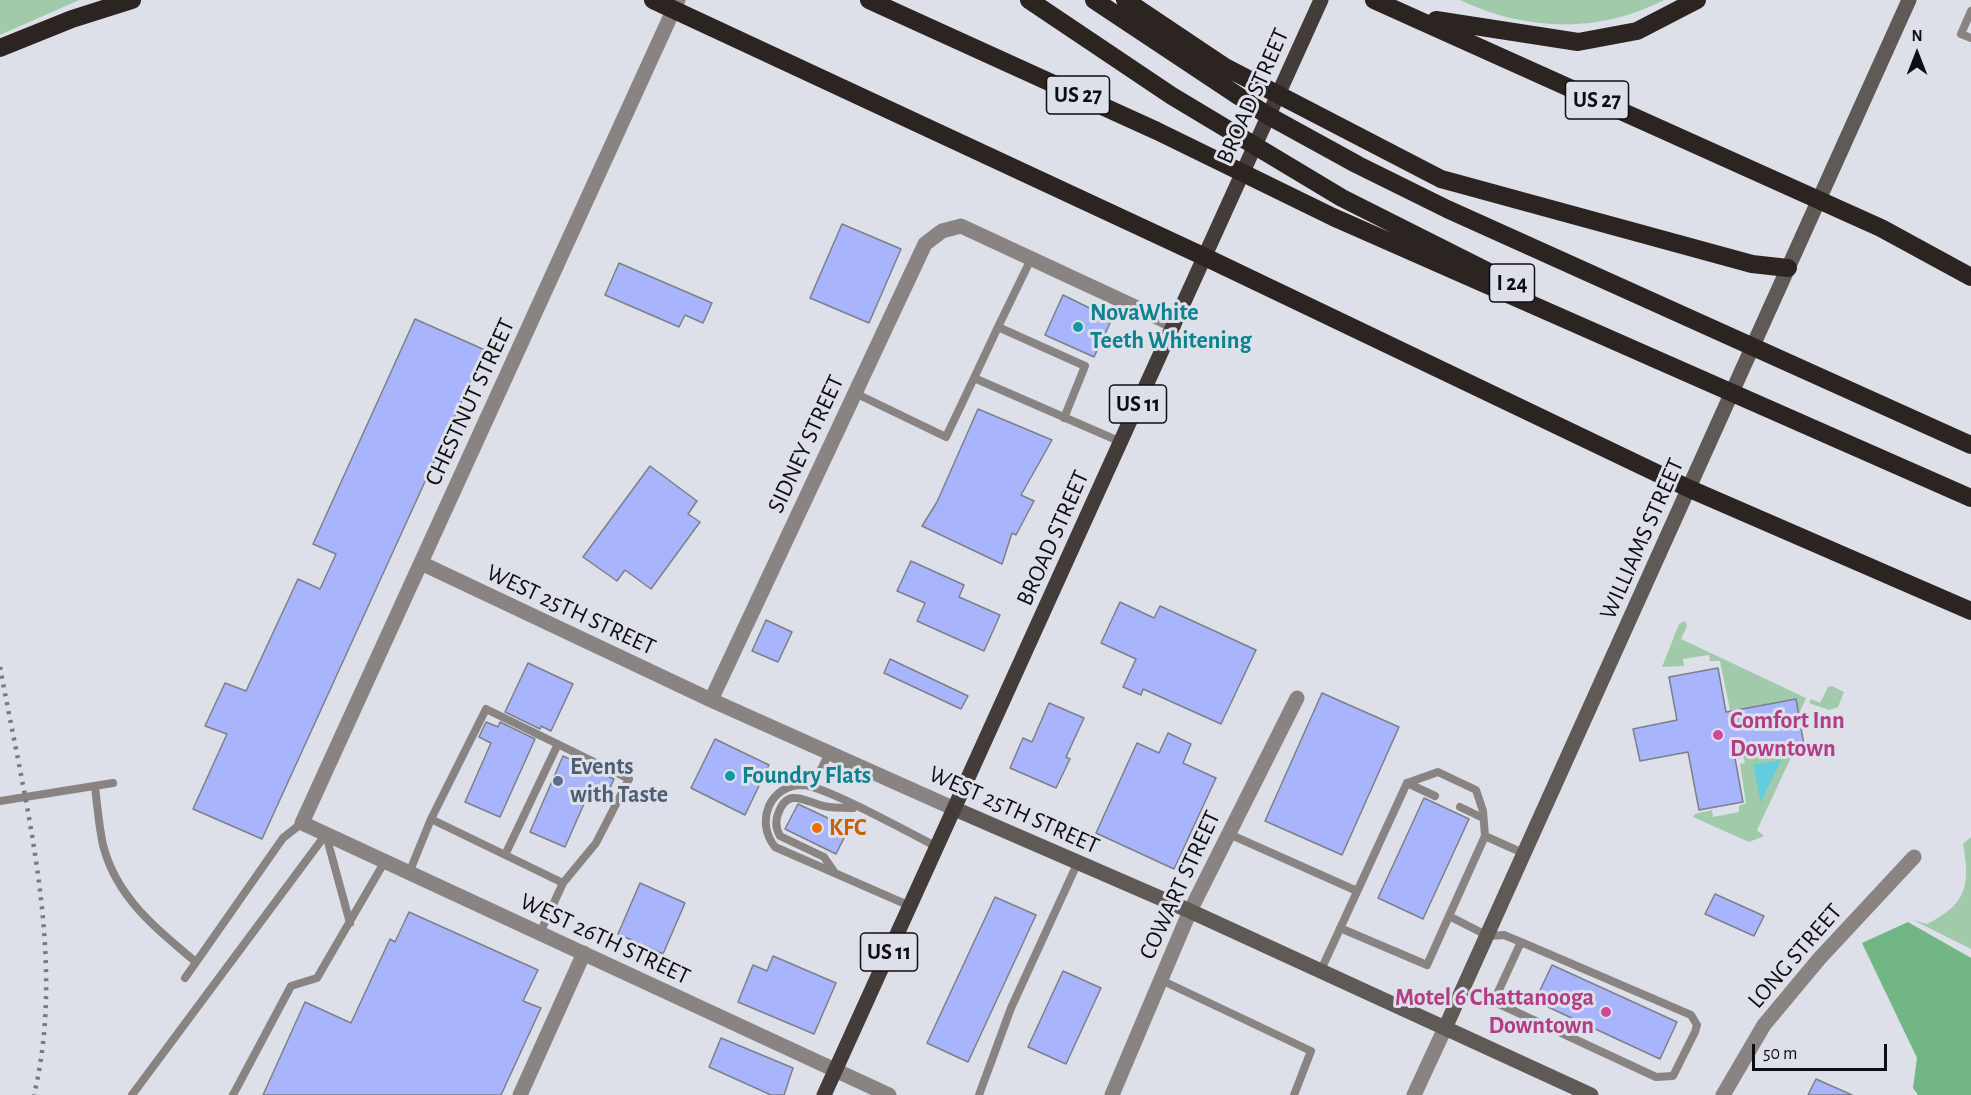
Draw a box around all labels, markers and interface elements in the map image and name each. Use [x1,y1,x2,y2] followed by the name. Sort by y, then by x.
[1210,24,1296,168] street label: BROAD STREET
[1887,24,1947,84] north arrow
[1911,28,1923,44] text: N
[1046,76,1110,114] road number: US 27
[1566,81,1628,119] road number: US 27
[1490,264,1534,302] road number: I 24
[1090,299,1251,355] place label: NovaWhite Teeth Whitening
[419,314,521,490] street label: CHESTNUT STREET
[1071,320,1085,334] marker: NovaWhite Teeth Whitening
[762,370,850,518] street label: SIDNEY STREET
[1110,385,1166,423] road number: US 11
[1594,454,1690,624] street label: WILLIAMS STREET
[1010,466,1096,610] street label: BROAD STREET
[482,558,660,662] street label: WEST 25TH STREET
[1730,707,1845,763] place label: Comfort Inn Downtown
[1711,728,1725,742] marker: Comfort Inn Downtown
[570,753,668,809] place label: Events with Taste
[924,759,1104,861] street label: WEST 25TH STREET
[742,762,871,790] place label: Foundry Flats
[723,769,737,783] marker: Foundry Flats
[551,774,565,788] marker: Events with Taste
[1133,806,1227,964] street label: COWART STREET
[829,814,866,842] place label: KFC
[810,821,824,835] marker: KFC
[515,887,695,991] street label: WEST 26TH STREET
[1742,898,1848,1014] street label: LONG STREET
[860,933,918,971] road number: US 11
[1395,984,1594,1040] place label: Motel 6 Chattanooga Downtown
[1599,1005,1613,1019] marker: Motel 6 Chattanooga Downtown
[1755,1032,1890,1070] scale bar
[1763,1045,1797,1063] text: 50 m

